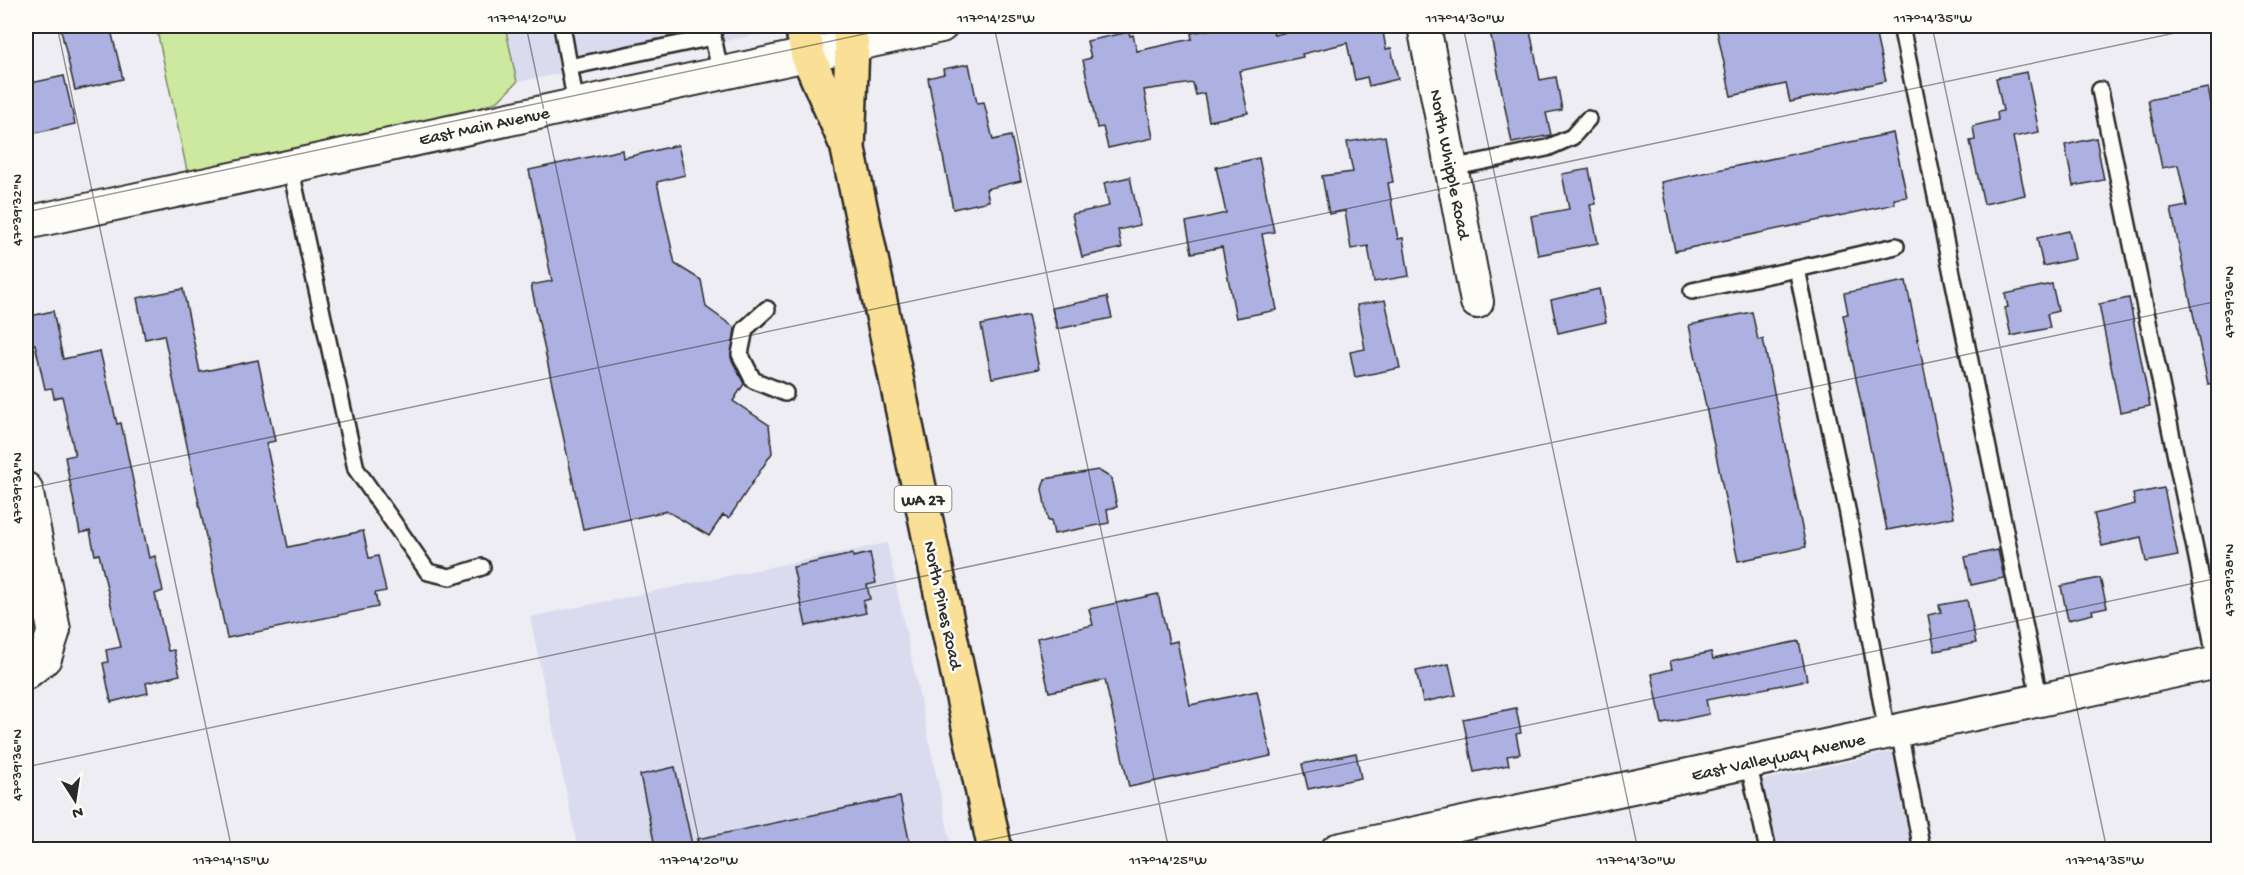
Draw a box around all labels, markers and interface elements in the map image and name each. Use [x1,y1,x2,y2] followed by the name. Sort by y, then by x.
[487,10,566,28] text: 117°14'20"W
[956,10,1035,28] text: 117°14'25"W
[1425,10,1505,28] text: 117°14'30"W
[1893,10,1972,28] text: 117°14'35"W
[1424,88,1474,243] street label: North Whipple Road
[417,103,552,152] street label: East Main Avenue
[9,174,27,246] text: 47°39'32"N
[2221,266,2239,338] text: 47°39'36"N
[9,452,27,524] text: 47°39'34"N
[894,486,952,512] road number: WA 27
[918,539,966,673] street label: North Pines Road
[2221,543,2239,616] text: 47°39'38"N
[9,729,27,801] text: 47°39'36"N
[1690,730,1868,787] street label: East Valleyway Avenue
[45,770,105,830] north arrow
[70,801,84,822] text: N
[192,852,270,870] text: 117°14'15"W
[659,852,738,870] text: 117°14'20"W
[1128,852,1207,870] text: 117°14'25"W
[1596,852,1676,870] text: 117°14'30"W
[2065,852,2144,870] text: 117°14'35"W

